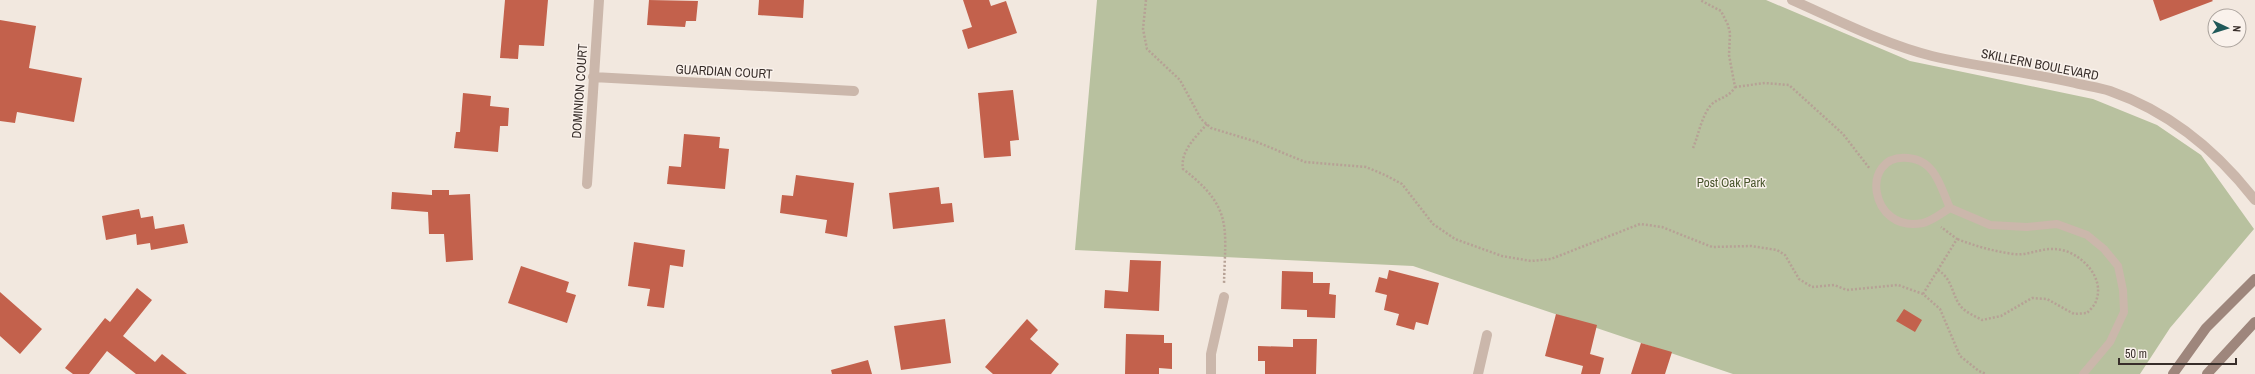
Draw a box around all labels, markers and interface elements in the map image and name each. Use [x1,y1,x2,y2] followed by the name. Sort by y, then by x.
[2207,8,2247,48] north arrow
[2230,25,2244,32] text: N
[568,42,591,139] street label: DOMINION COURT
[1980,45,2100,84] street label: SKILLERN BOULEVARD
[675,60,773,83] street label: GUARDIAN COURT
[1697,174,1766,191] park label: Post Oak Park
[2119,340,2236,366] scale bar
[2125,346,2147,362] text: 50 m

